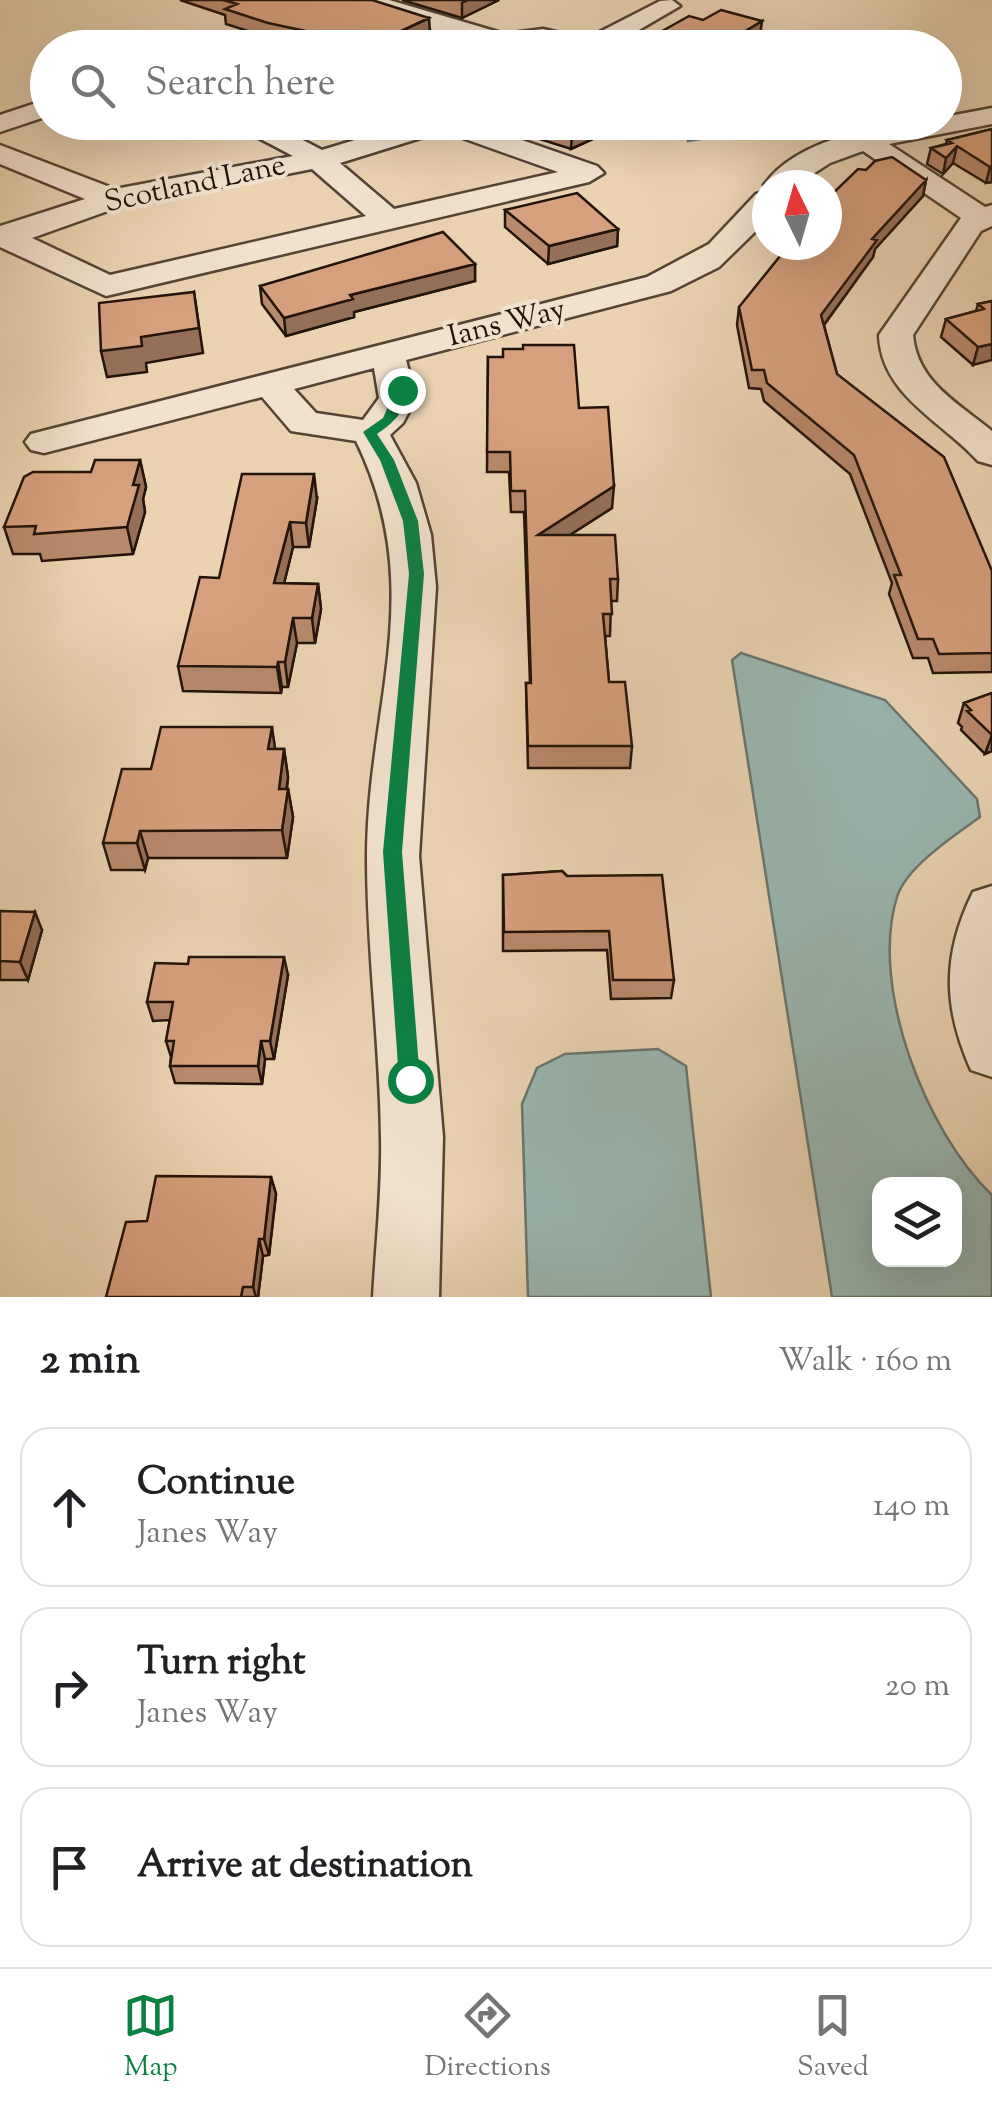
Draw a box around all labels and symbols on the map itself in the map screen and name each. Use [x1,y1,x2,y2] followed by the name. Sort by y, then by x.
[100,145,290,225] street label: Scotland Lane
[752,170,842,260] north arrow
[444,289,570,359] street label: Ians Way
[380,368,426,414] route end
[388,1058,434,1104] route start

